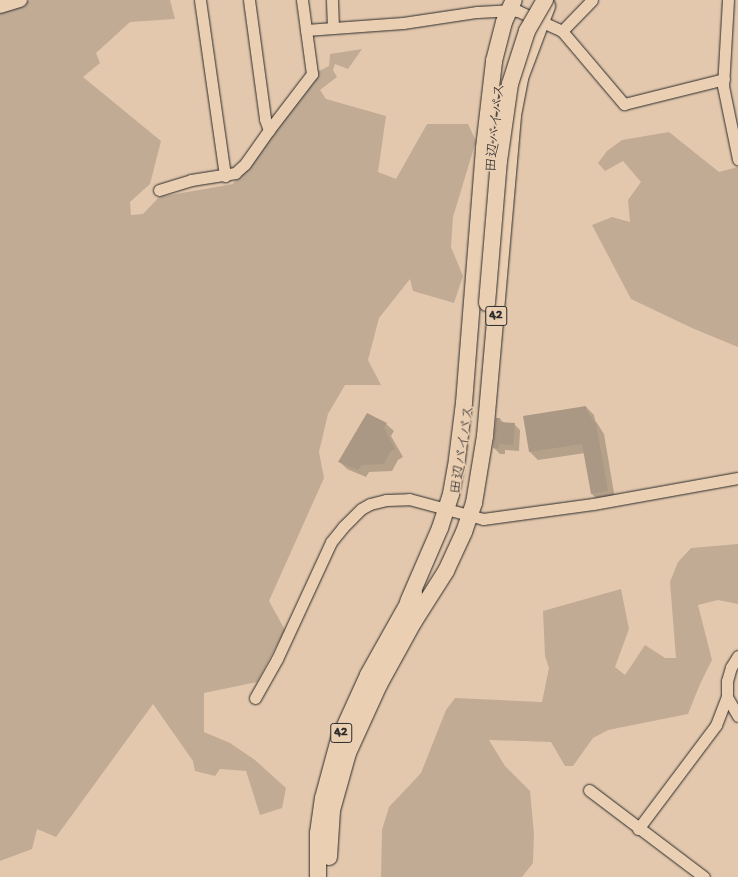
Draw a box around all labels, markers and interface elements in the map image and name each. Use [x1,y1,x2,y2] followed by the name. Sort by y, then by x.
[483,82,511,174] street label: 田辺バイパス
[485,304,507,328] road number: 42
[448,404,480,496] street label: 田辺バイパス
[330,721,352,745] road number: 42

